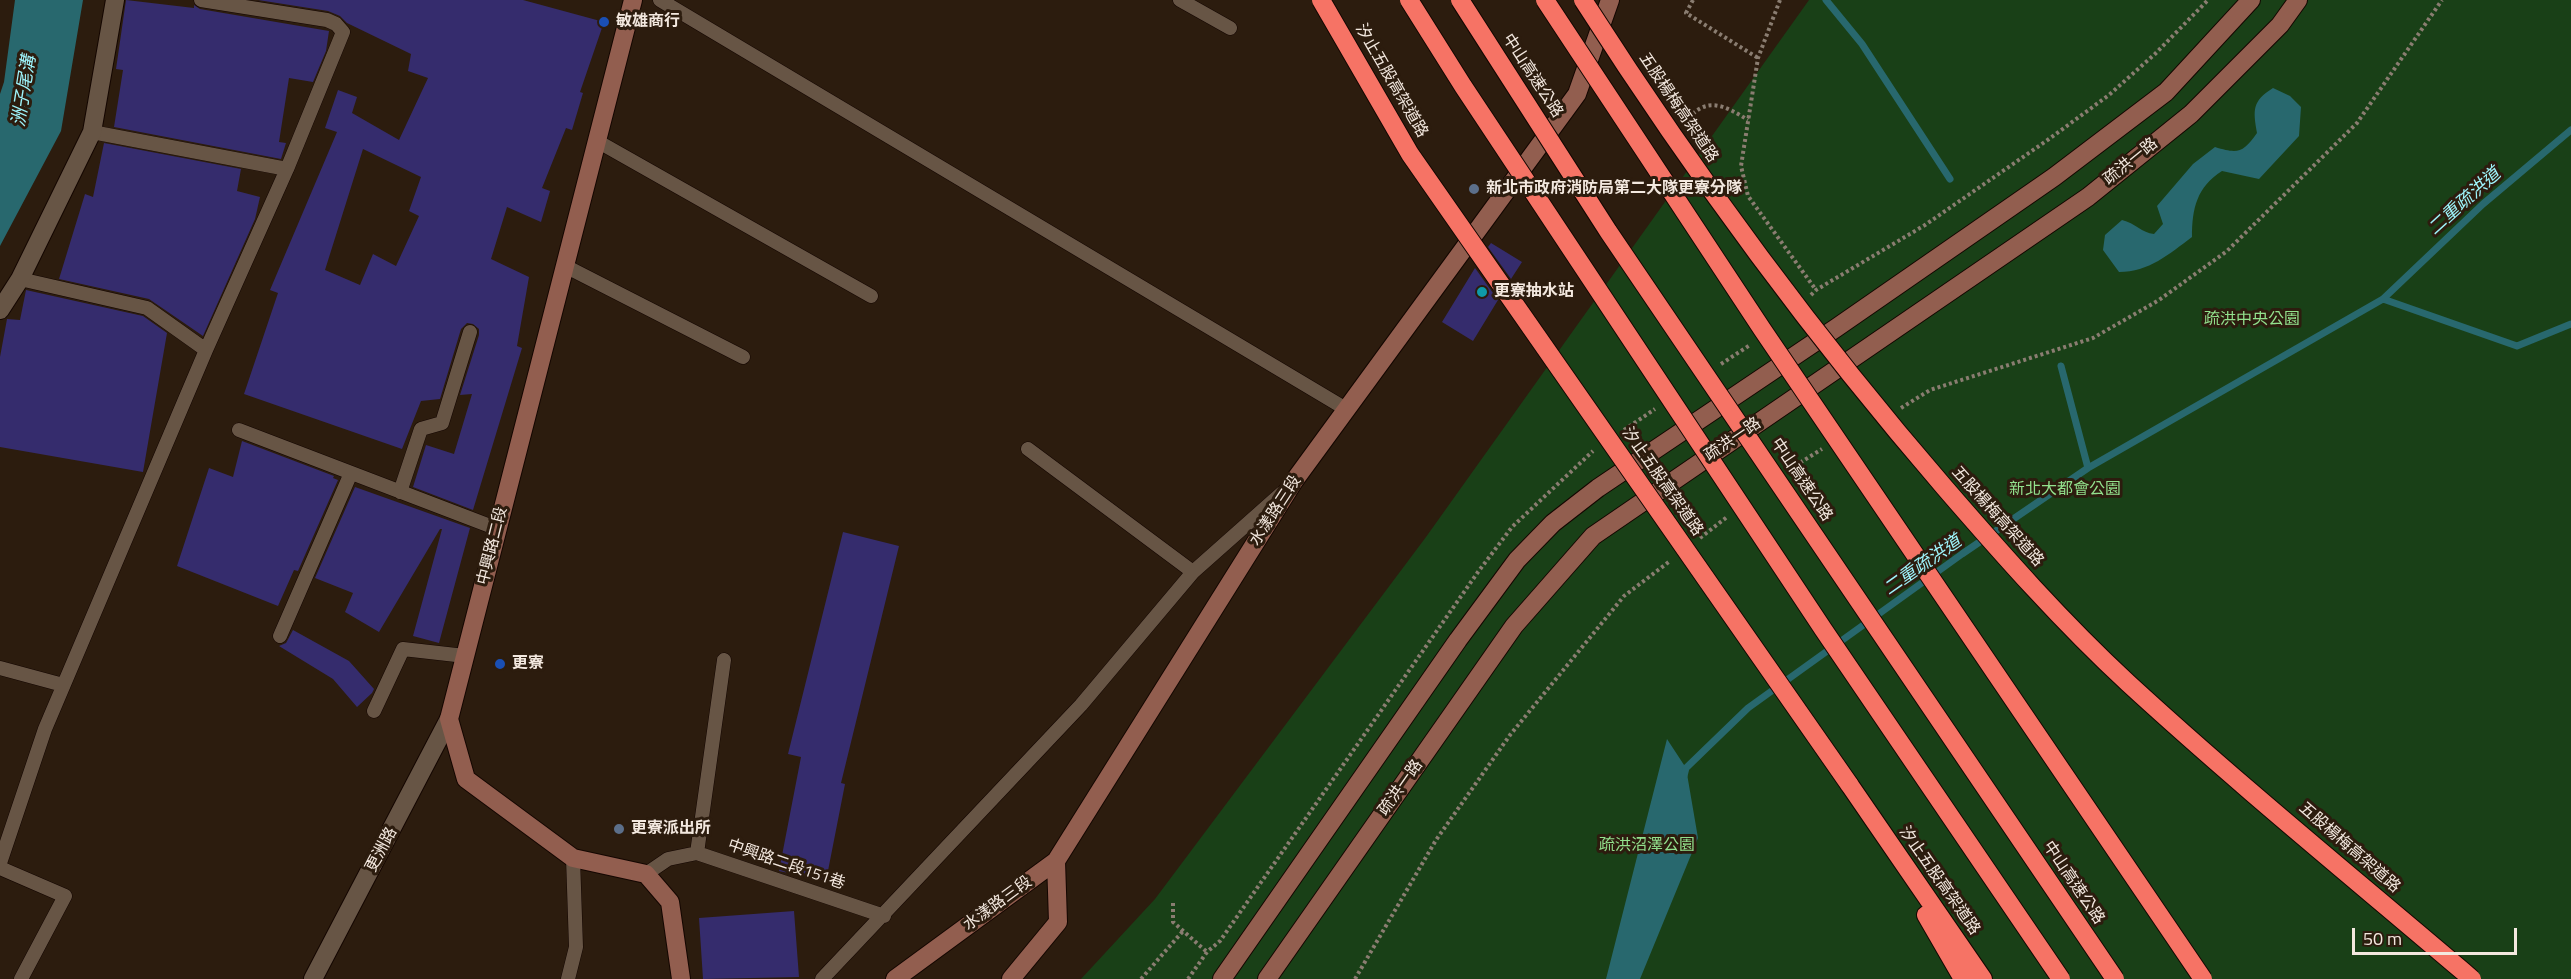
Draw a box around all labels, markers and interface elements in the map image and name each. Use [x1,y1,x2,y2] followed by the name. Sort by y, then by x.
[616,12,680,32] place label: 敏雄商行
[597,15,611,29] marker: 敏雄商行
[1351,21,1431,141] street label: 汐止五股高架道路
[1498,31,1566,121] street label: 中山高速公路
[1634,50,1722,166] street label: 五股楊梅高架道路
[9,54,41,128] water label: 洲子尾溝
[2100,134,2162,190] street label: 疏洪一路
[2424,164,2506,240] water label: 二重疏洪道
[1486,179,1742,199] place label: 新北市政府消防局第二大隊更寮分隊
[1467,182,1481,196] marker: 新北市政府消防局第二大隊更寮分隊
[1494,282,1574,302] place label: 更寮抽水站
[1475,285,1489,299] marker: 更寮抽水站
[2204,310,2300,330] park label: 疏洪中央公園
[1701,414,1765,466] street label: 疏洪一路
[1617,424,1707,540] street label: 汐止五股高架道路
[1766,435,1836,525] street label: 中山高速公路
[1947,463,2047,571] street label: 五股楊梅高架道路
[1246,472,1306,550] street label: 水漾路三段
[2009,480,2121,500] park label: 新北大都會公園
[474,505,512,587] street label: 中興路二段
[1880,531,1966,601] water label: 二重疏洪道
[512,654,544,674] place label: 更寮
[493,657,507,671] marker: 更寮
[1375,756,1427,820] street label: 疏洪一路
[2294,799,2404,897] street label: 五股楊梅高架道路
[631,819,711,839] place label: 更寮派出所
[612,822,626,836] marker: 更寮派出所
[1894,823,1984,939] street label: 汐止五股高架道路
[362,824,402,876] street label: 更洲路
[725,836,847,894] street label: 中興路二段151巷
[1599,836,1695,856] park label: 疏洪沼澤公園
[2038,838,2108,928] street label: 中山高速公路
[960,873,1036,935] street label: 水漾路三段
[2355,916,2520,954] scale bar
[2363,925,2402,952] text: 50 m

